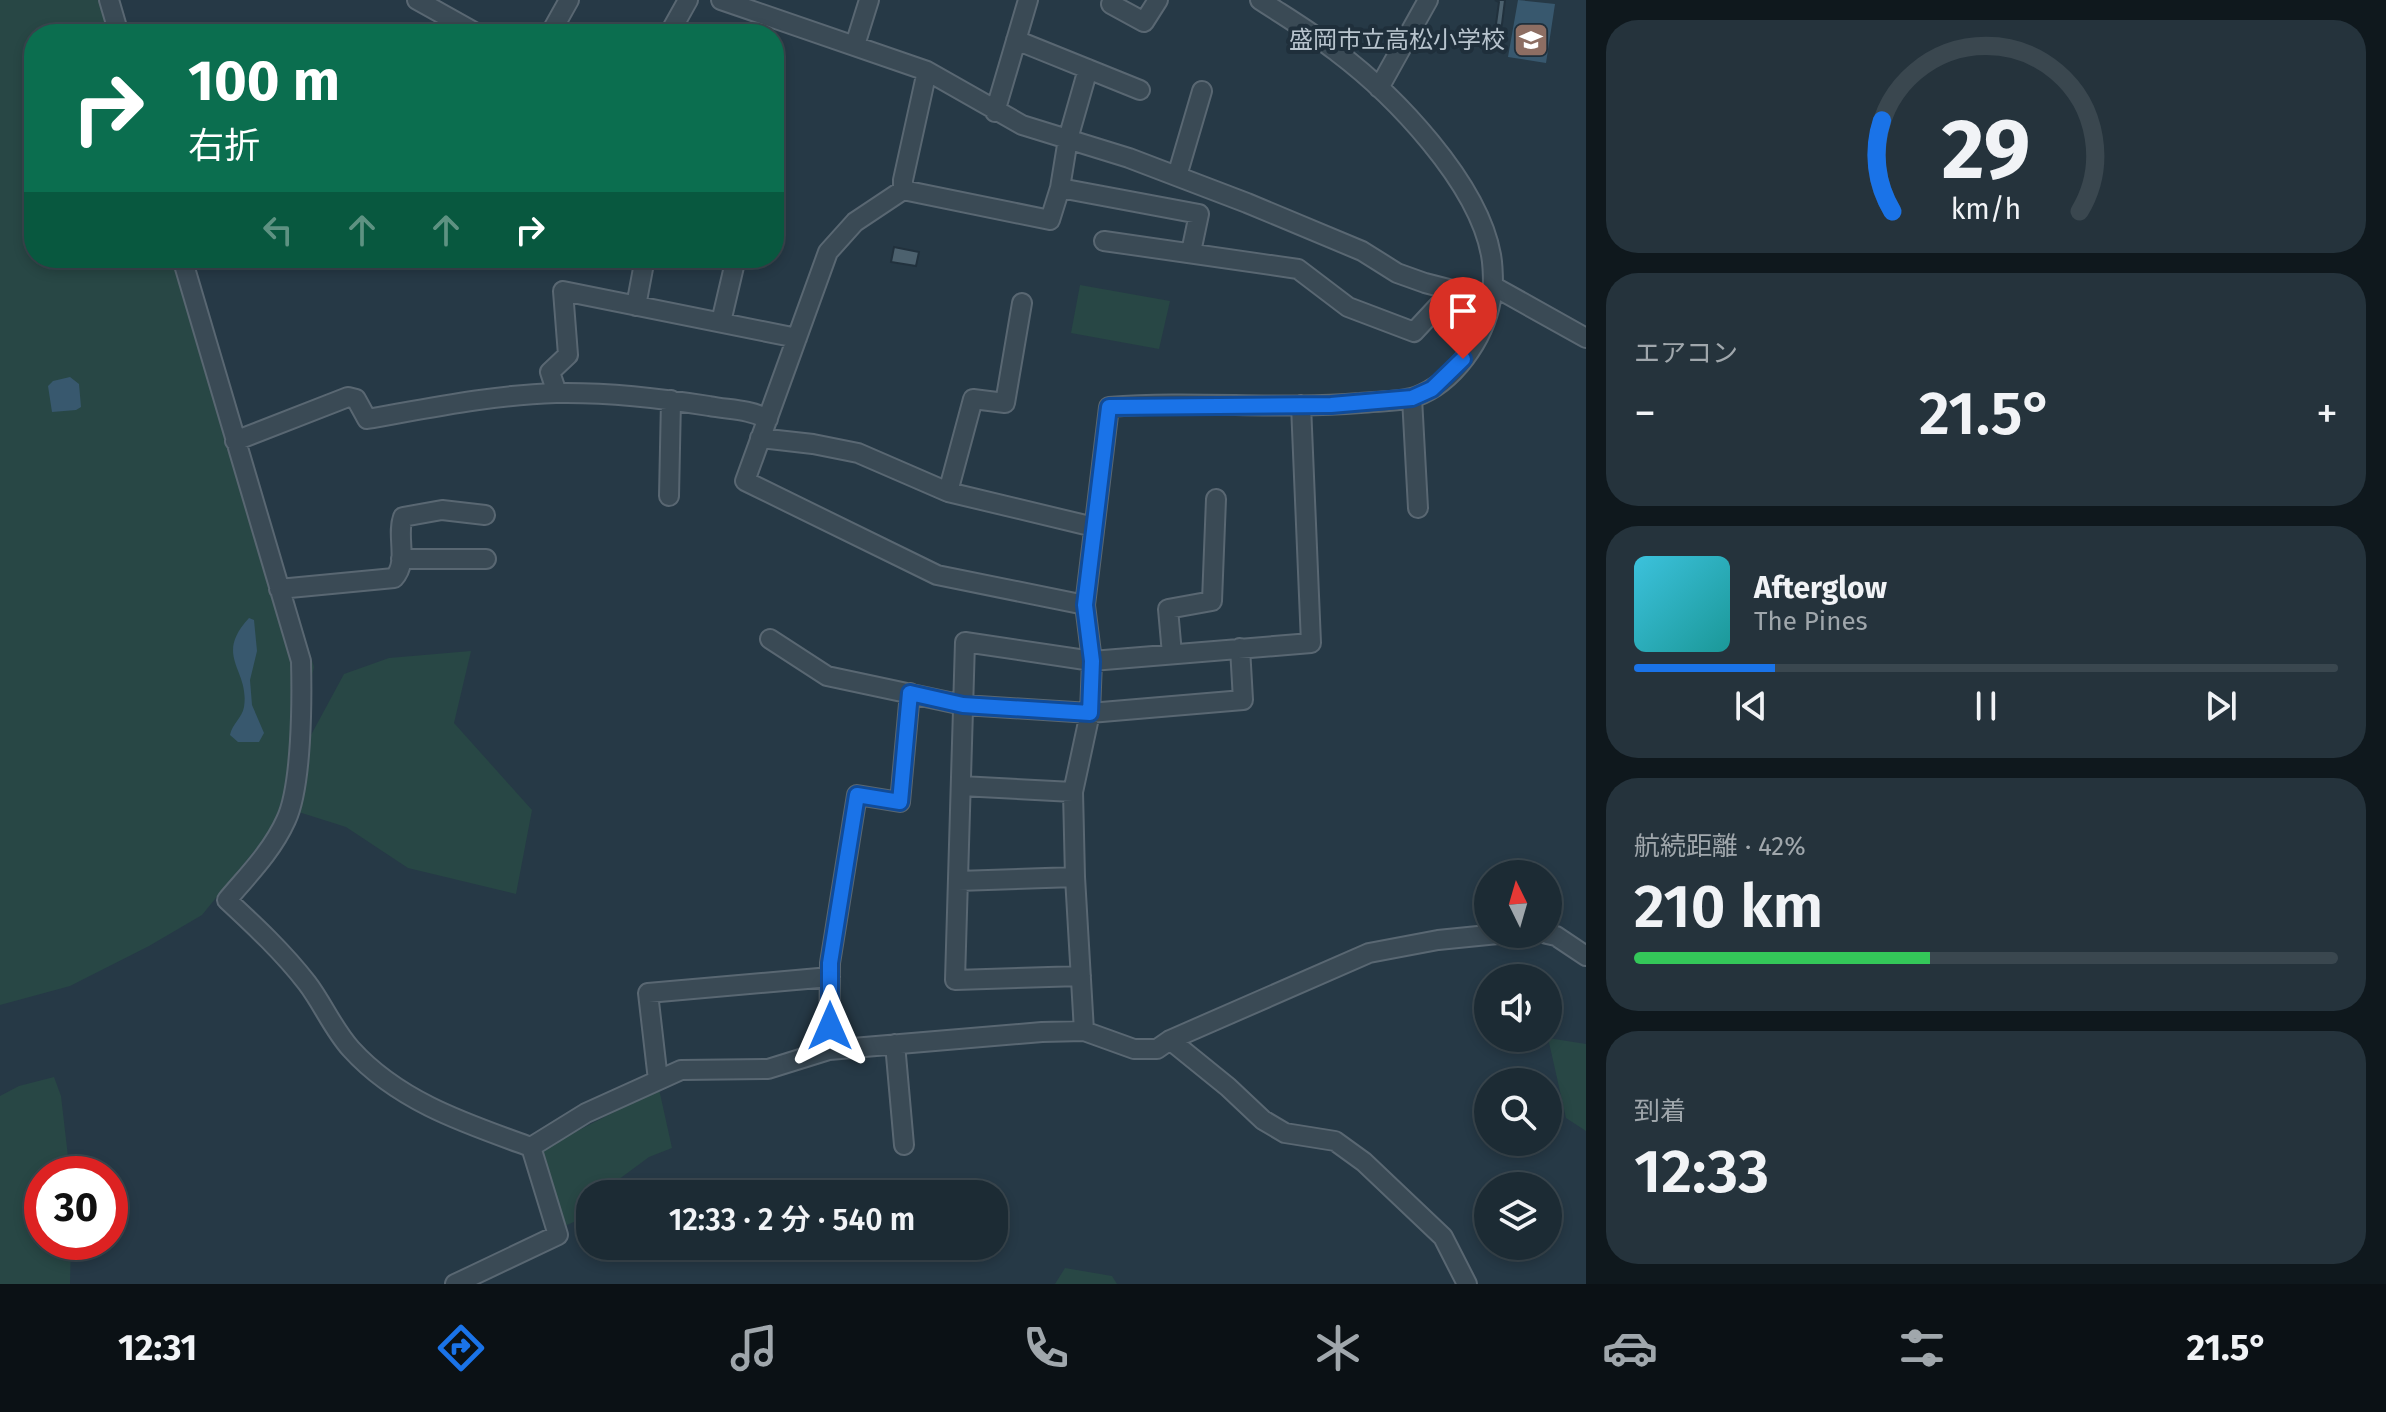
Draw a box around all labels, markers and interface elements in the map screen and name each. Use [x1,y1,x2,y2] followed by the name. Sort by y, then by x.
[1512,21,1550,59] school or university icon: 盛岡市立高松小学校
[1289,26,1505,54] place label: 盛岡市立高松小学校
[188,48,340,115] text: 100 m
[56,56,160,160] icon: right
[1942,100,2030,200] text: 29
[188,124,260,168] text: 右折
[1951,193,2021,228] text: km/h
[256,208,300,252] icon: left
[340,208,384,252] icon: ahead
[424,208,468,252] icon: ahead
[508,208,552,252] icon: right
[1429,277,1497,359] pin
[1441,289,1485,333] icon: arrive
[1634,338,1738,369] text: エアコン
[1919,378,2053,450] text: 21.5°
[1634,387,1656,440] text: −
[2316,387,2338,440] text: +
[1754,570,1887,606] text: Afterglow
[1754,606,1868,637] text: The Pines
[1729,684,1773,728] icon: previous
[1964,684,2008,728] icon: pause
[2199,684,2243,728] icon: next
[1634,831,1806,862] text: 航続距離 · 42%
[1474,860,1562,948] north arrow
[1474,860,1562,1260] map controls
[1634,871,1823,943] text: 210 km
[1474,964,1562,1052] button: sound
[788,984,872,1068] position arrow
[1474,1068,1562,1156] button: search
[1634,1096,1686,1127] text: 到着
[1634,1136,1769,1208] text: 12:33
[24,1156,128,1260] speed limit sign: 30
[1474,1172,1562,1260] button: layers
[669,1202,915,1238] text: 12:33 · 2 分 · 540 m
[433,1320,489,1376] icon: directions
[726,1320,782,1376] icon: music
[1018,1320,1074,1376] icon: phone
[1310,1320,1366,1376] icon: climate
[1602,1320,1658,1376] icon: car
[1894,1320,1950,1376] icon: filters
[118,1326,197,1370] text: 12:31
[2187,1326,2268,1370] text: 21.5°

